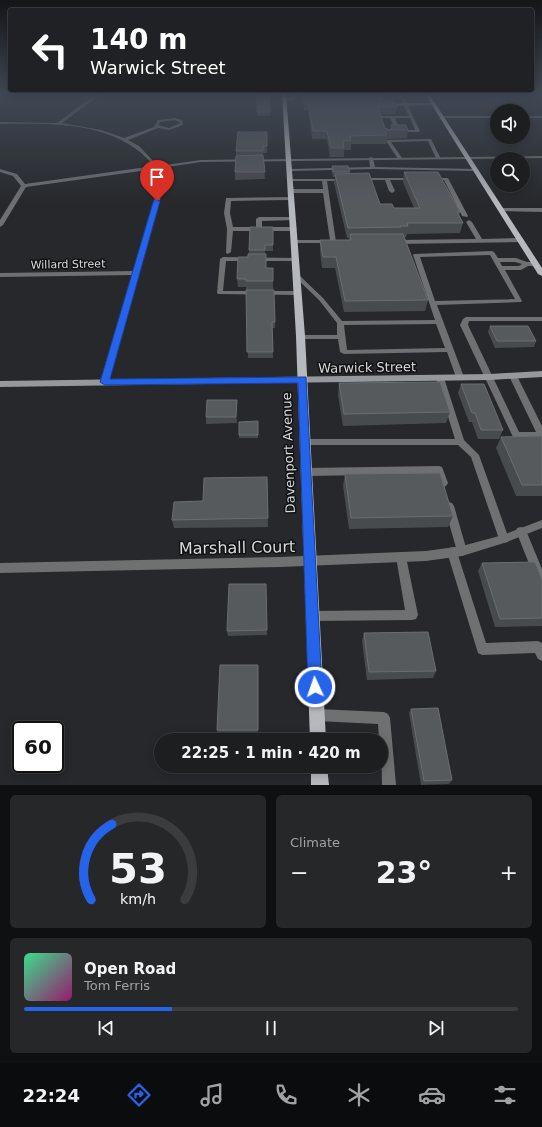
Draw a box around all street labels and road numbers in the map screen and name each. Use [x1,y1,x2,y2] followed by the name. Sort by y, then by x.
[31,257,106,272] street label: Willard Street
[318,359,416,376] street label: Warwick Street
[279,392,298,514] street label: Davenport Avenue
[179,537,295,558] street label: Marshall Court

